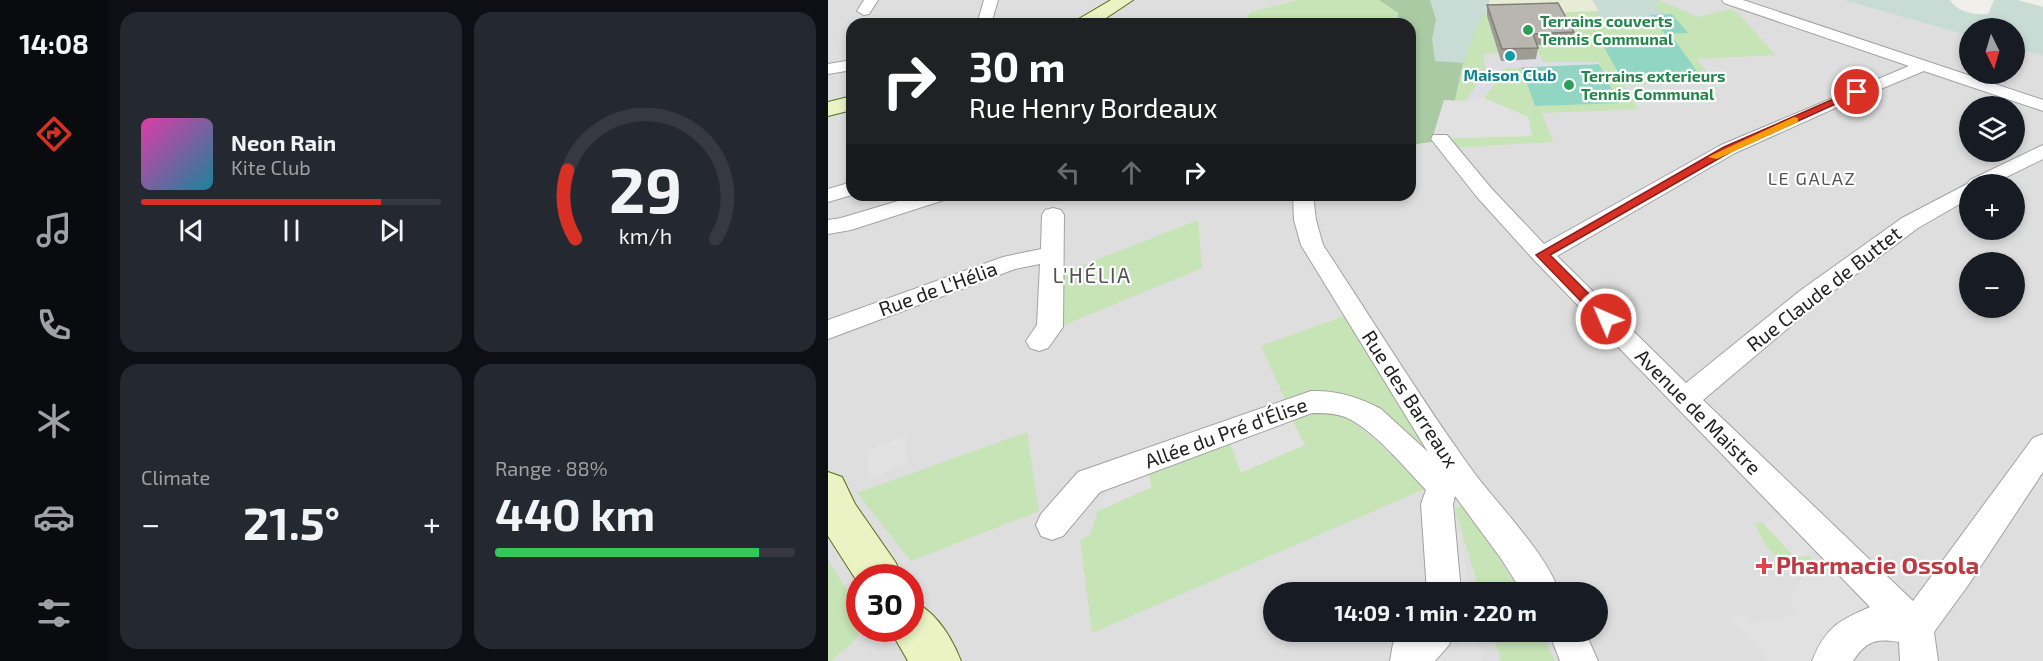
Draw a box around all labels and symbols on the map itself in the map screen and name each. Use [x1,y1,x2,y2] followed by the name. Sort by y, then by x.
[1540,11,1674,48] place label: Terrains couverts Tennis Communal
[1959,18,2025,84] north arrow
[1521,23,1535,37] marker: Terrains couverts Tennis Communal
[1503,49,1517,63] marker: Maison Club
[1464,65,1556,84] place label: Maison Club
[1581,66,1726,103] place label: Terrains exterieurs Tennis Communal
[1831,66,1882,117] pin
[1562,78,1576,92] marker: Terrains exterieurs Tennis Communal
[1768,167,1856,189] district label: LE GALAZ
[1741,220,1906,356] street label: Rue Claude de Buttet
[875,256,1000,321] street label: Rue de L'Hélia
[1052,262,1132,287] district label: L'HÉLIA
[1574,287,1638,351] position arrow
[1358,325,1464,472] street label: Rue des Barreaux
[1631,343,1767,479] street label: Avenue de Maistre
[1141,392,1310,473] street label: Allée du Pré d'Élise
[1776,550,1979,579] place label: Pharmacie Ossola
[1757,559,1771,573] marker: Pharmacie Ossola
[846,564,924,642] speed limit sign: 30

